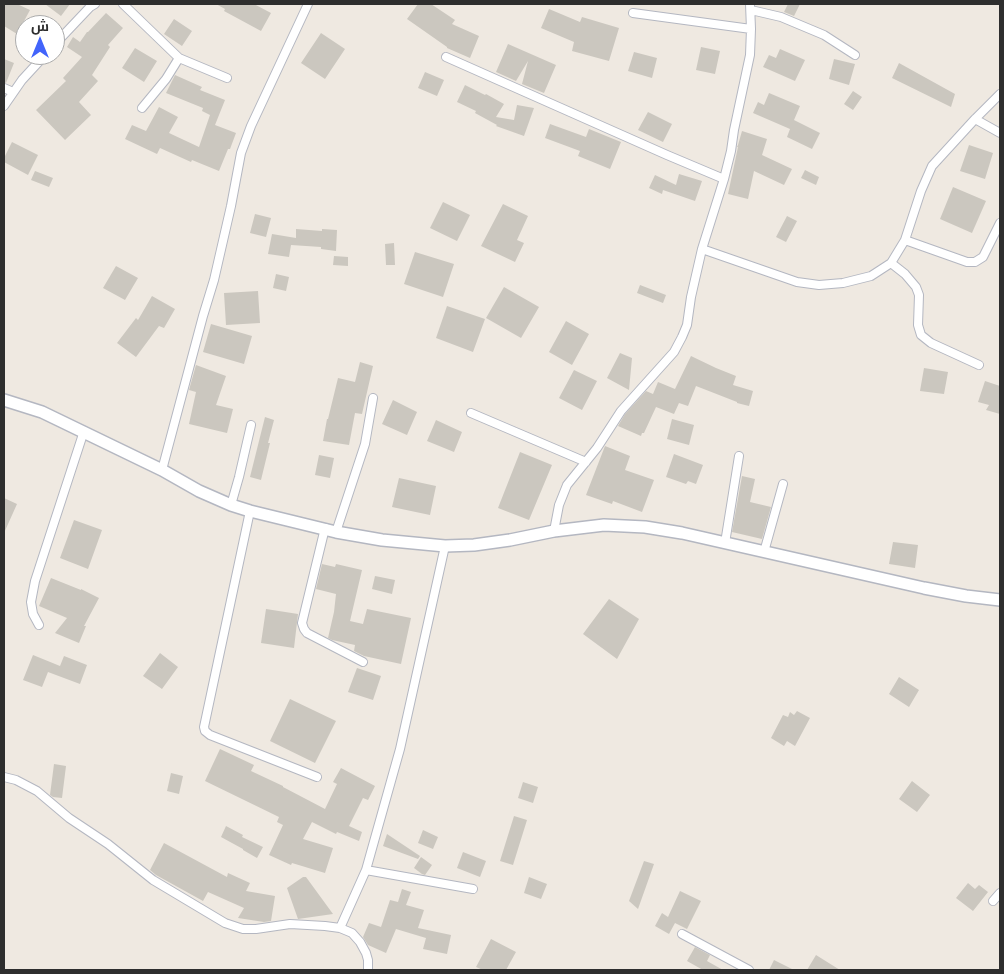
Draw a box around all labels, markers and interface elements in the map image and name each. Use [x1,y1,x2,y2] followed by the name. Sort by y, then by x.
[15,15,65,65] north arrow
[31,17,49,35] text: ش

